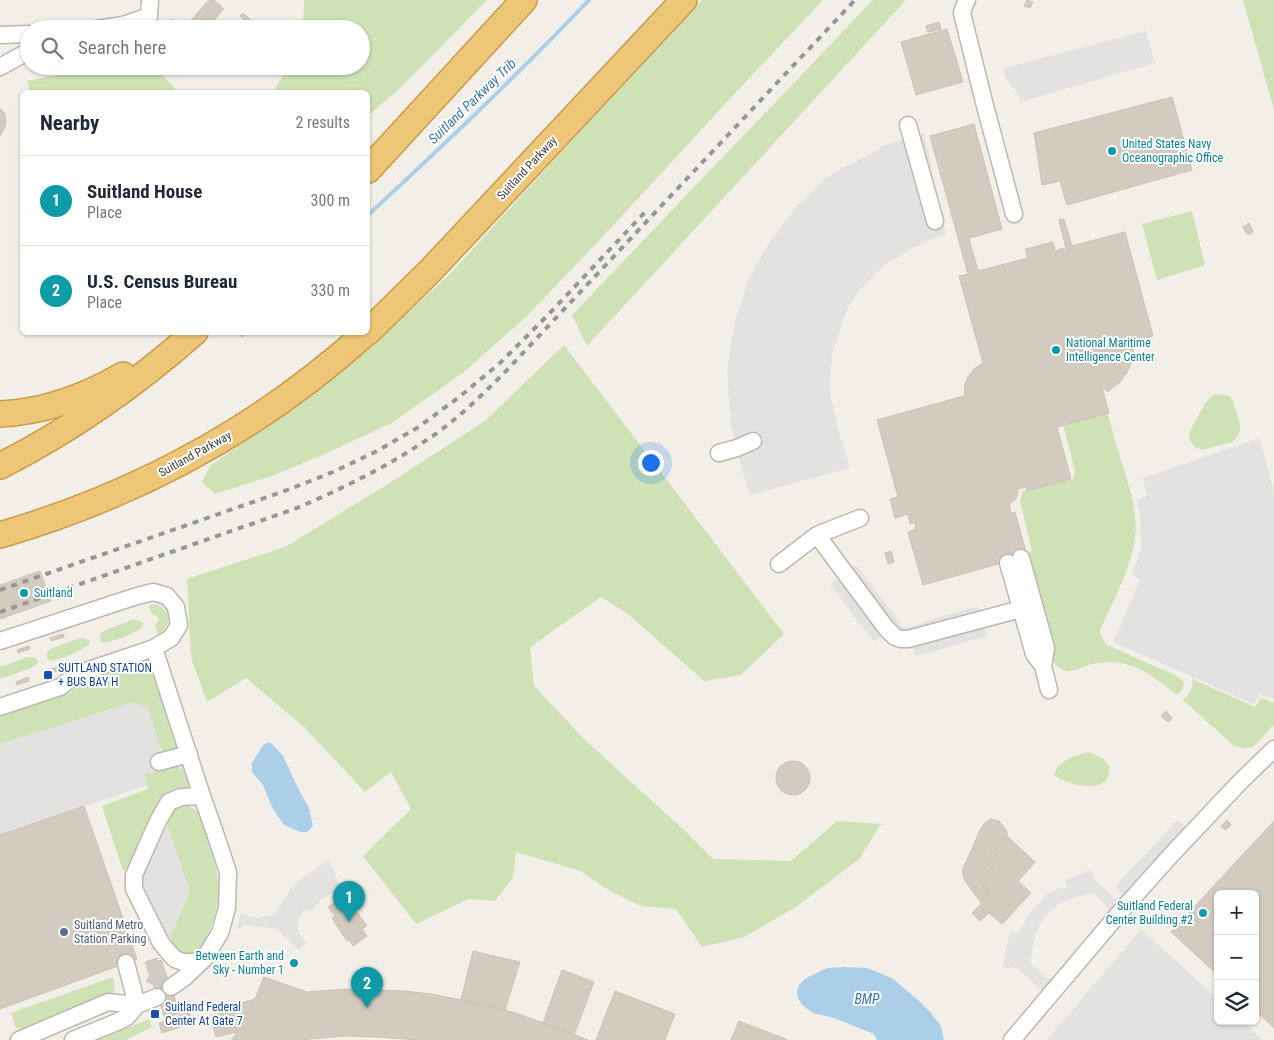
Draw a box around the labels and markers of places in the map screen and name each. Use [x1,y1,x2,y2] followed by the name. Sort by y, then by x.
[1122,137,1224,165] place label: United States Navy Oceanographic Office
[1106,145,1118,157] marker: United States Navy Oceanographic Office
[1066,336,1155,364] place label: National Maritime Intelligence Center
[1050,344,1062,356] marker: National Maritime Intelligence Center
[34,586,73,600] place label: Suitland
[18,587,30,599] marker: Suitland
[58,661,152,689] place label: SUITLAND STATION + BUS BAY H
[42,669,54,681] marker: SUITLAND STATION + BUS BAY H
[333,881,365,922] pin: 1
[1106,899,1193,927] place label: Suitland Federal Center Building #2
[1197,907,1209,919] marker: Suitland Federal Center Building #2
[74,918,146,946] place label: Suitland Metro Station Parking
[58,926,70,938] marker: Suitland Metro Station Parking
[195,949,284,977] place label: Between Earth and Sky - Number 1
[288,957,300,969] marker: Between Earth and Sky - Number 1
[351,967,383,1008] pin: 2
[165,1000,243,1028] place label: Suitland Federal Center At Gate 7
[149,1008,161,1020] marker: Suitland Federal Center At Gate 7

